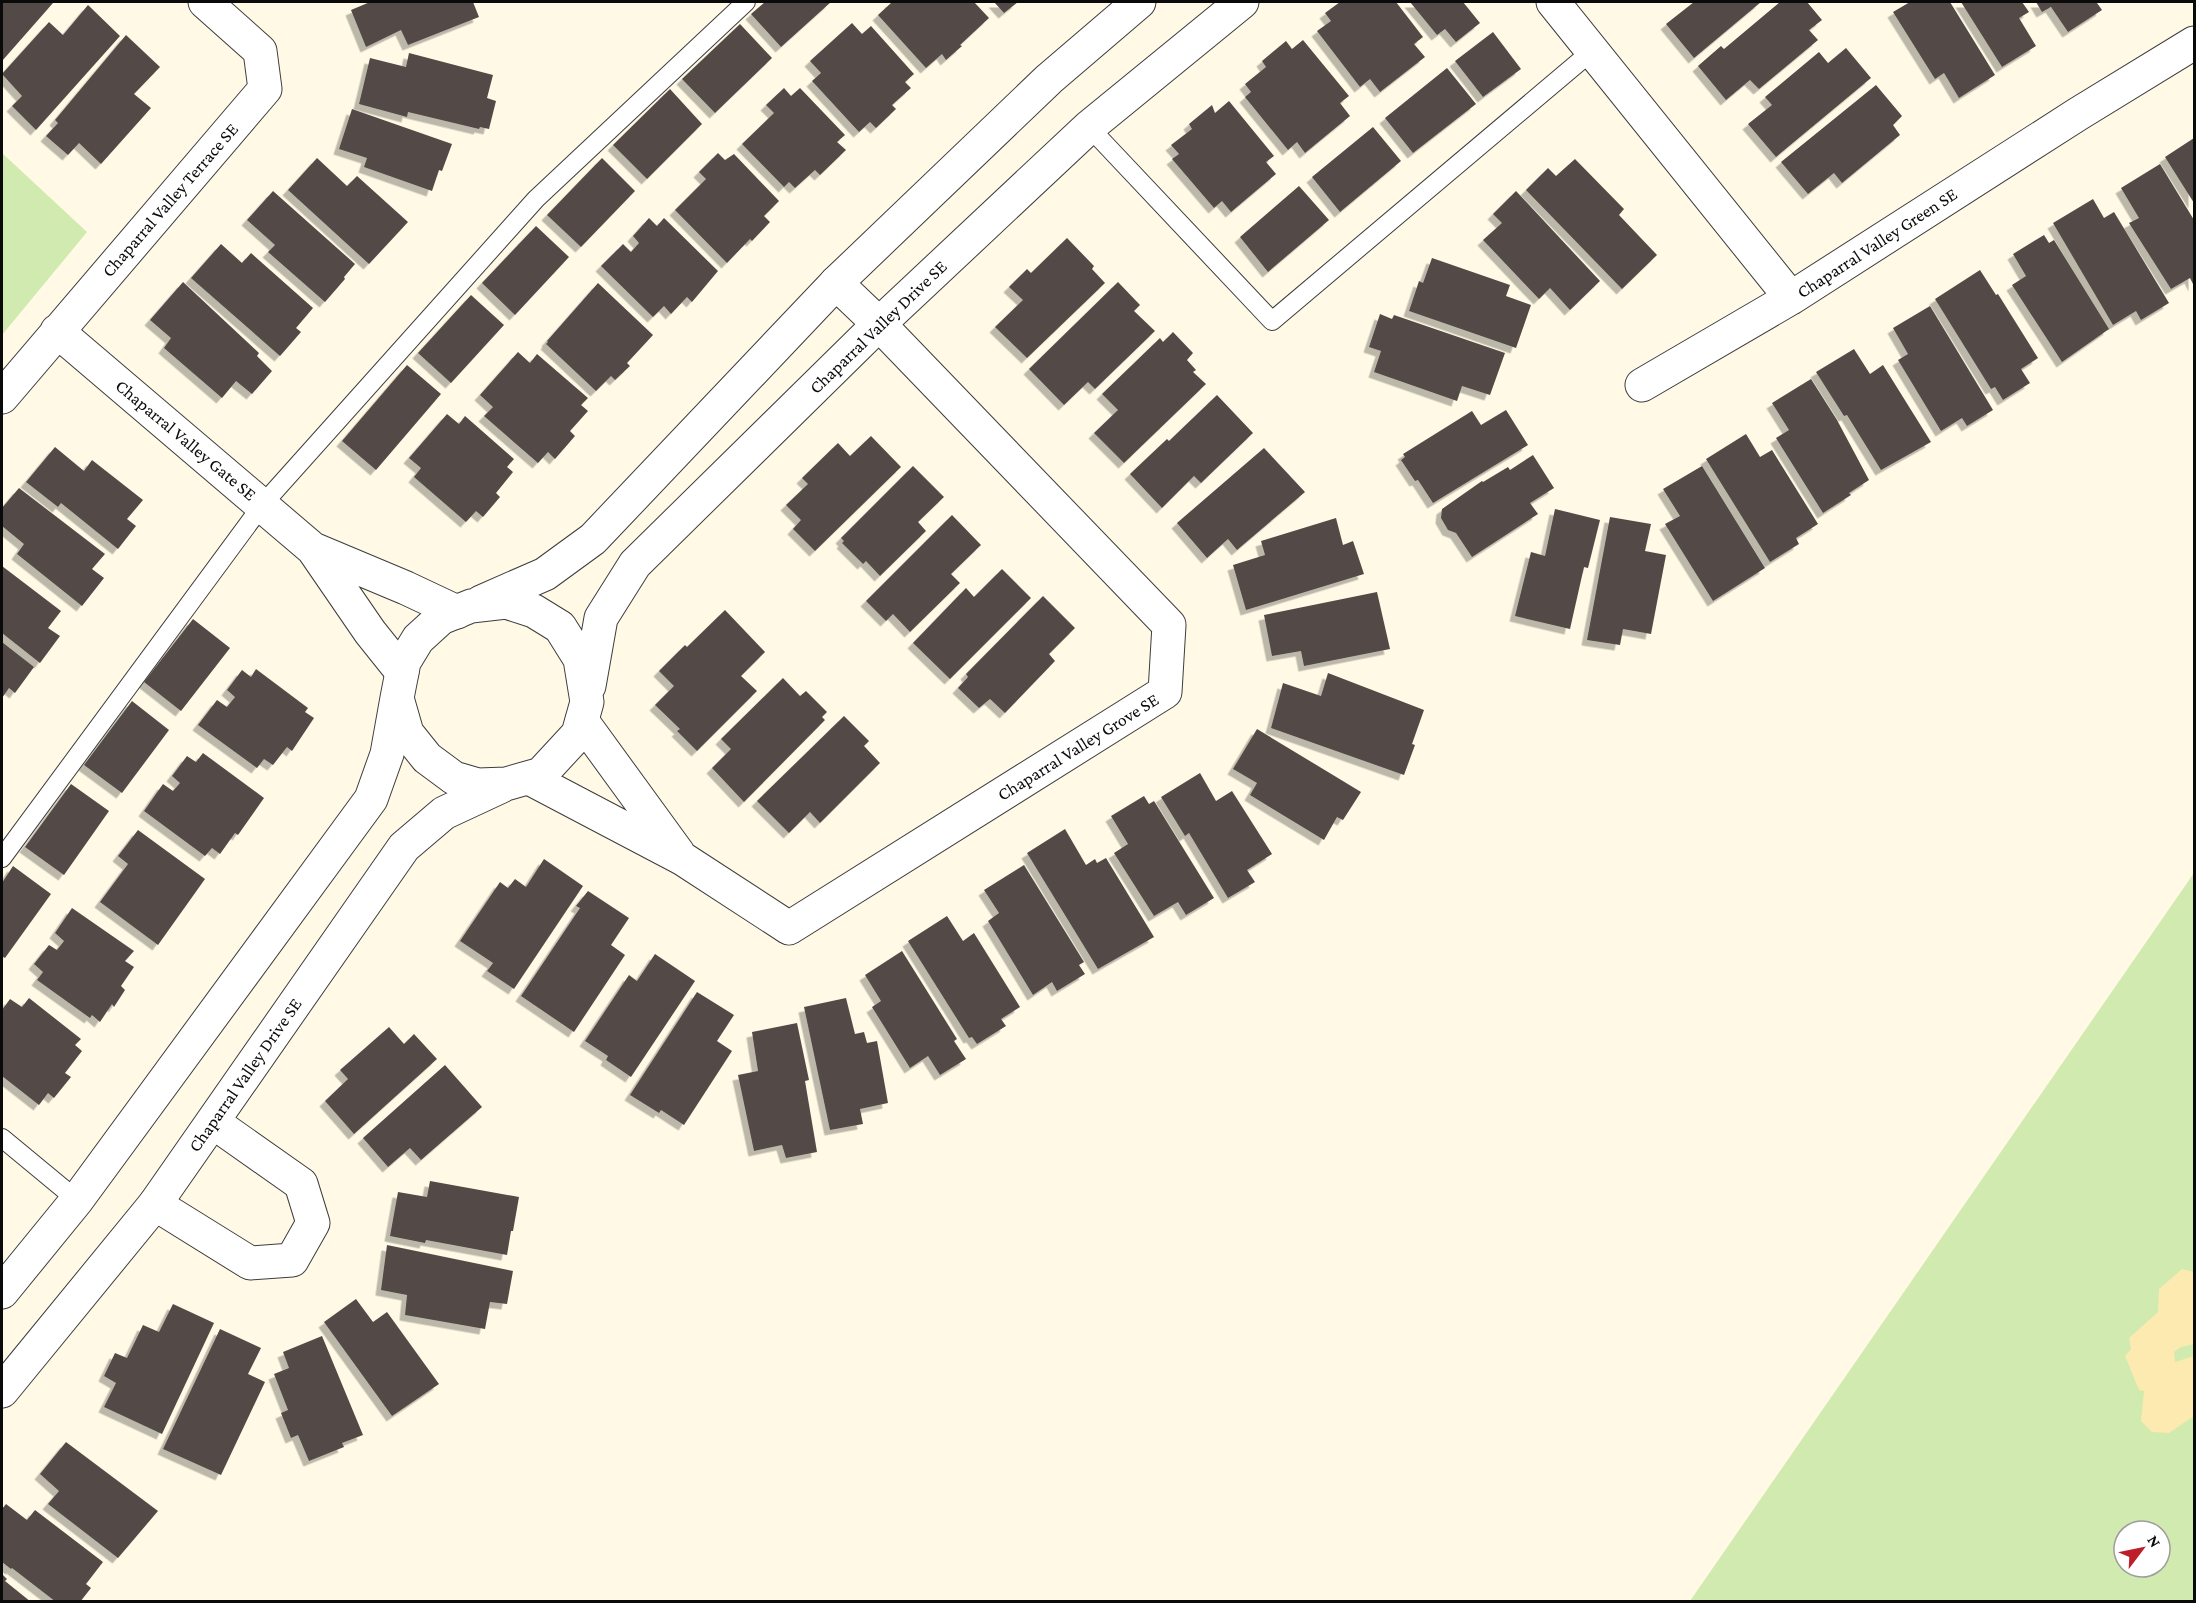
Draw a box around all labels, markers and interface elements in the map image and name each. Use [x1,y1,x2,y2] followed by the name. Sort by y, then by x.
[98,119,242,281] street label: Chaparral Valley Terrace SE
[1793,184,1961,302] street label: Chaparral Valley Green SE
[805,256,951,398] street label: Chaparral Valley Drive SE
[112,375,260,505] street label: Chaparral Valley Gate SE
[994,689,1162,805] street label: Chaparral Valley Grove SE
[184,994,306,1156] street label: Chaparral Valley Drive SE
[2112,1519,2172,1579] north arrow
[2144,1532,2164,1551] text: N

